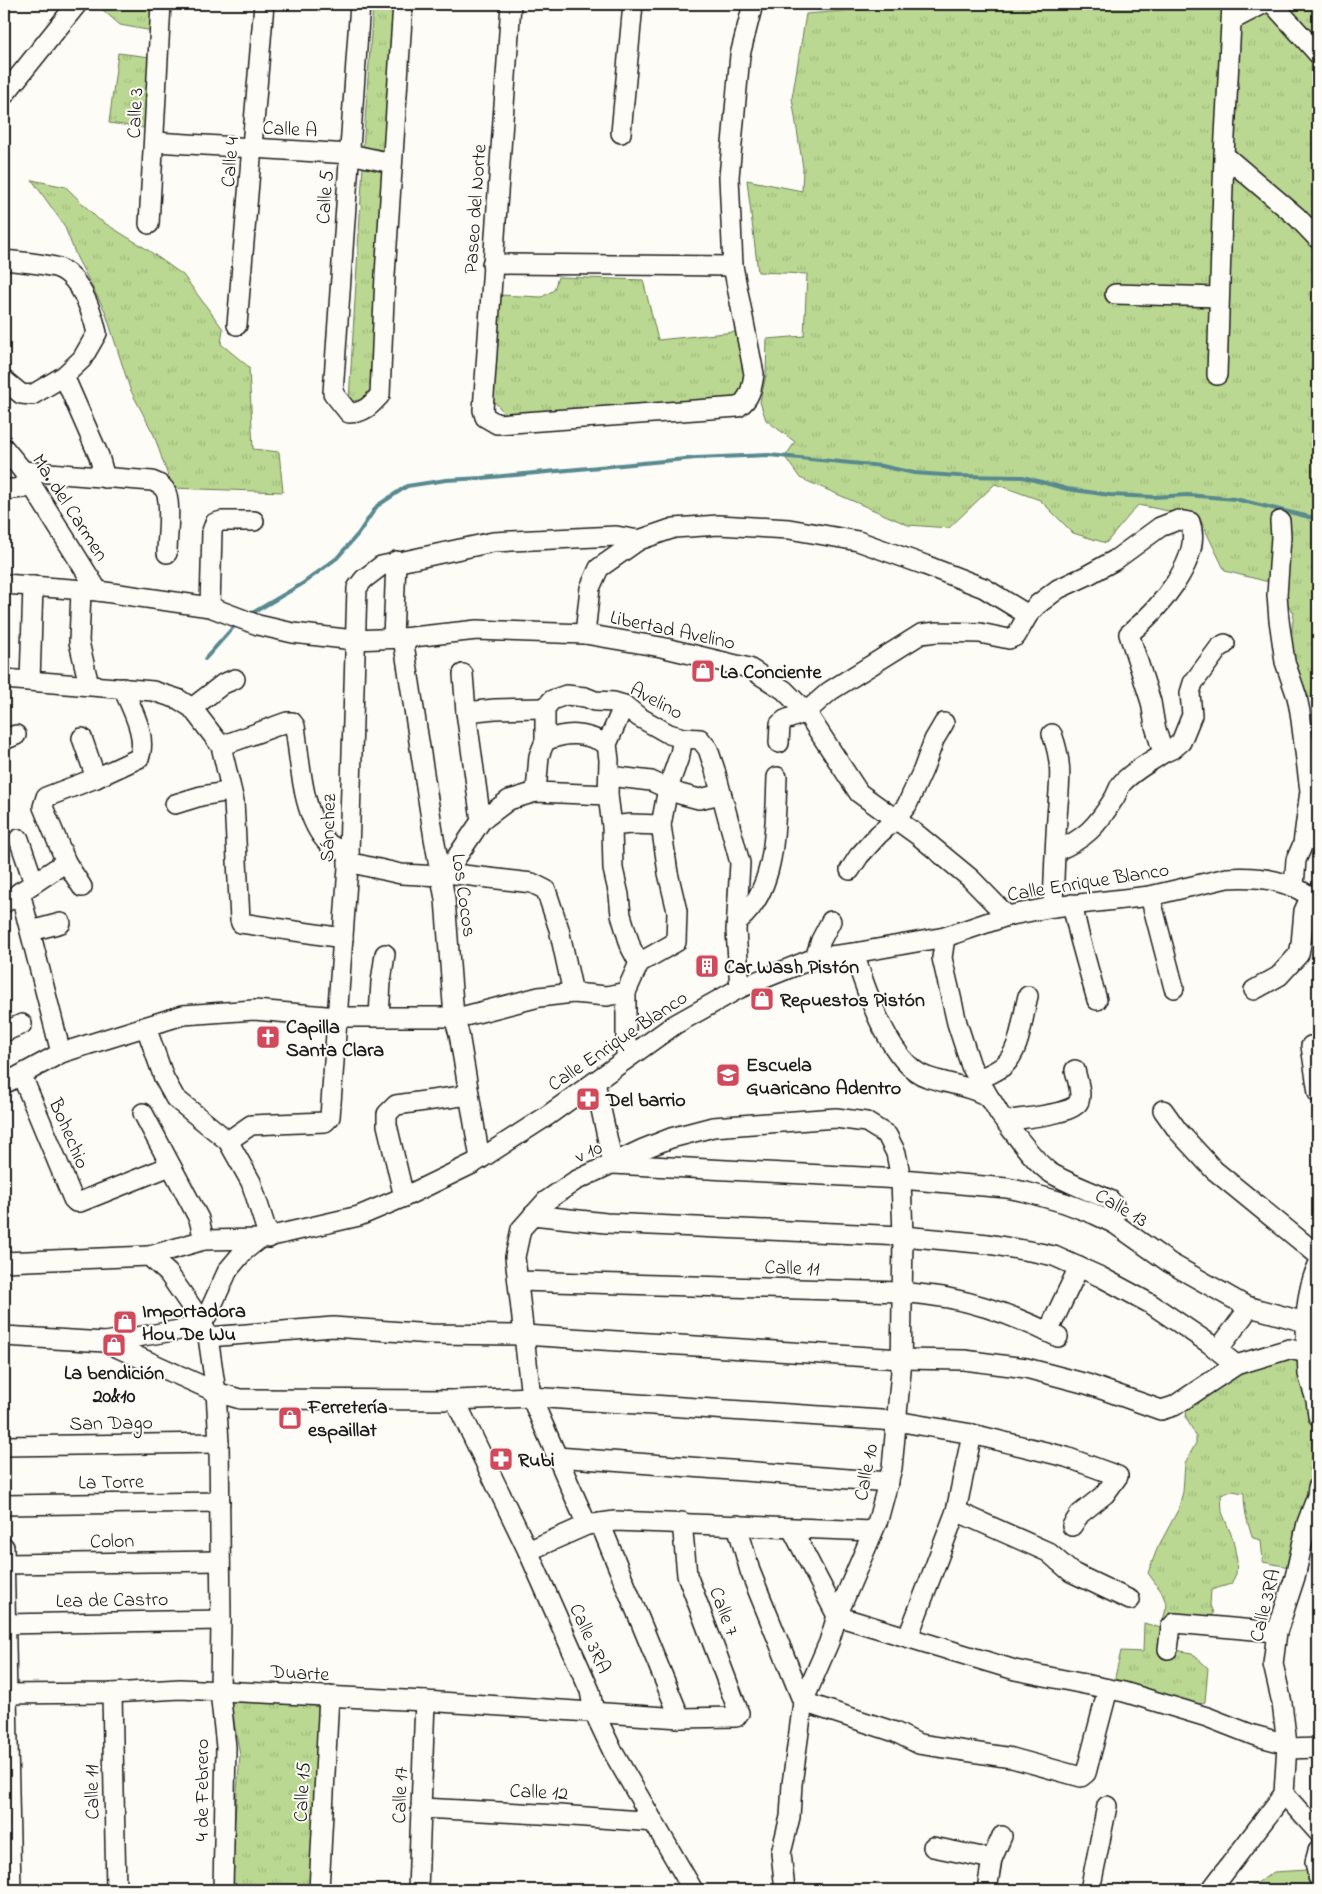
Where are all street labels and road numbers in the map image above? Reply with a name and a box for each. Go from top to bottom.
street label: Calle 3 [121,87,152,139]
street label: Calle A [262,115,318,146]
street label: Calle 4 [215,136,248,189]
street label: Paseo del Norte [457,143,495,275]
street label: Calle 5 [310,169,343,225]
street label: Ma. del Carmen [23,449,115,568]
street label: Libertad Avelino [607,604,738,659]
street label: Avelino [624,676,688,728]
street label: Sánchez [314,793,345,863]
street label: Los Cocos [442,852,483,939]
street label: Calle Enrique Blanco [1005,856,1171,911]
street label: Calle Enrique Blanco [543,984,694,1100]
street label: Bohechio [39,1093,96,1174]
street label: v 10 [570,1134,608,1172]
street label: Calle 13 [1089,1182,1153,1236]
street label: Calle 11 [764,1254,820,1285]
street label: San Dago [69,1409,153,1441]
street label: Calle 10 [848,1441,887,1503]
street label: La Torre [78,1468,144,1499]
street label: Colon [90,1528,135,1557]
street label: Calle 3RA [1243,1566,1289,1645]
street label: Calle 7 [700,1583,745,1641]
street label: Lea de Castro [55,1586,169,1617]
street label: Calle 3RA [560,1599,617,1679]
street label: Duarte [269,1658,330,1691]
street label: 4 de Febrero [189,1739,218,1841]
street label: Calle 15 [287,1761,320,1823]
street label: Calle 11 [79,1764,108,1820]
street label: Calle 17 [386,1766,417,1824]
street label: Calle 12 [509,1777,569,1810]

